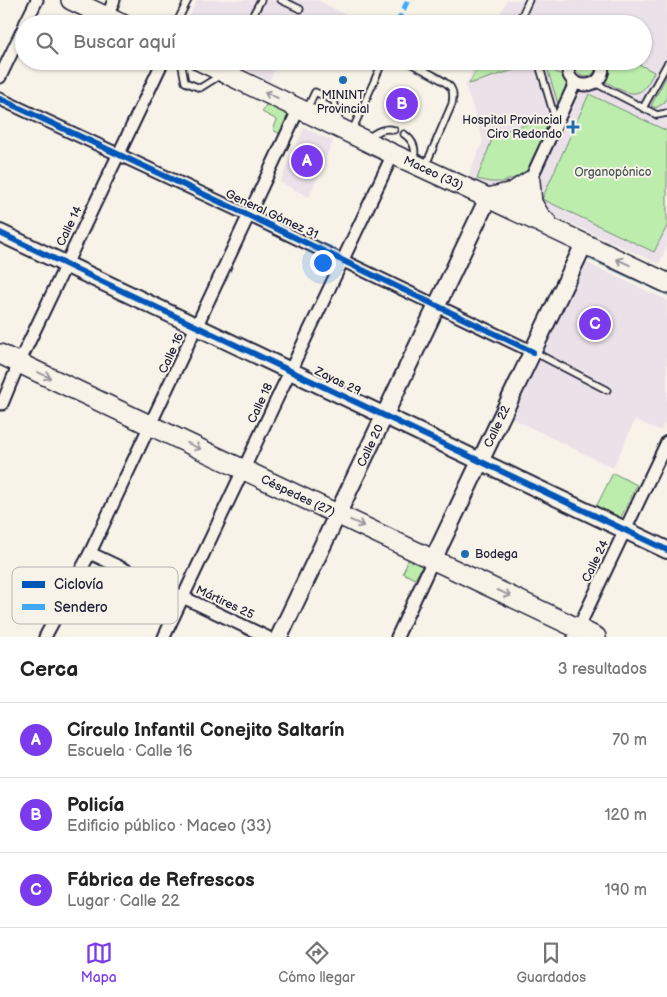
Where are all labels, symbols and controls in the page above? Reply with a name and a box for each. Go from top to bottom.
search box [15,15,652,70]
icon: search [33,29,61,57]
text: Buscar aquí [73,31,176,54]
marker: MININT Provincial [337,74,349,86]
pin: B [386,85,418,123]
place label: MININT Provincial [317,88,369,117]
one-way arrow [264,90,279,99]
place label: Hospital Provincial Ciro Redondo [462,113,562,142]
marker: Hospital Provincial Ciro Redondo [566,120,580,134]
pin: A [291,142,323,180]
street label: Maceo (33) [401,153,466,194]
park label: Organopónico [574,165,652,180]
street label: General Gómez 31 [223,186,321,243]
street label: Calle 14 [53,203,86,249]
your location [310,250,336,276]
one-way arrow [616,257,631,266]
pin: C [579,305,611,343]
street label: Calle 16 [156,331,187,376]
street label: Zayas 29 [311,363,363,399]
one-way arrow [36,371,51,380]
street label: Calle 18 [245,381,276,426]
street label: Calle 22 [481,403,514,450]
street label: Calle 20 [354,422,387,469]
one-way arrow [187,441,202,451]
street label: Céspedes (27) [258,472,338,520]
one-way arrow [349,519,364,529]
street label: Calle 24 [579,537,612,585]
place label: Bodega [475,547,518,562]
marker: Bodega [459,548,471,560]
legend [12,567,178,624]
text: Ciclovía [54,576,104,593]
street label: Mártires 25 [193,582,256,622]
one-way arrow [496,589,511,598]
text: Sendero [54,599,108,616]
text: Cerca [20,657,78,682]
text: 3 resultados [558,660,647,679]
text: Círculo Infantil Conejito Saltarín [67,719,345,742]
text: A [31,731,41,750]
text: 70 m [612,731,647,750]
text: Escuela · Calle 16 [67,742,193,761]
text: Policía [67,794,124,817]
text: B [30,806,42,825]
text: 120 m [604,806,647,825]
text: Edificio público · Maceo (33) [67,817,272,836]
text: Fábrica de Refrescos [67,869,255,892]
text: C [30,881,42,900]
text: 190 m [605,881,647,900]
text: Lugar · Calle 22 [67,892,180,911]
tab: Mapa [81,939,117,986]
tab: Cómo llegar [278,939,355,986]
tab: Guardados [516,939,586,986]

